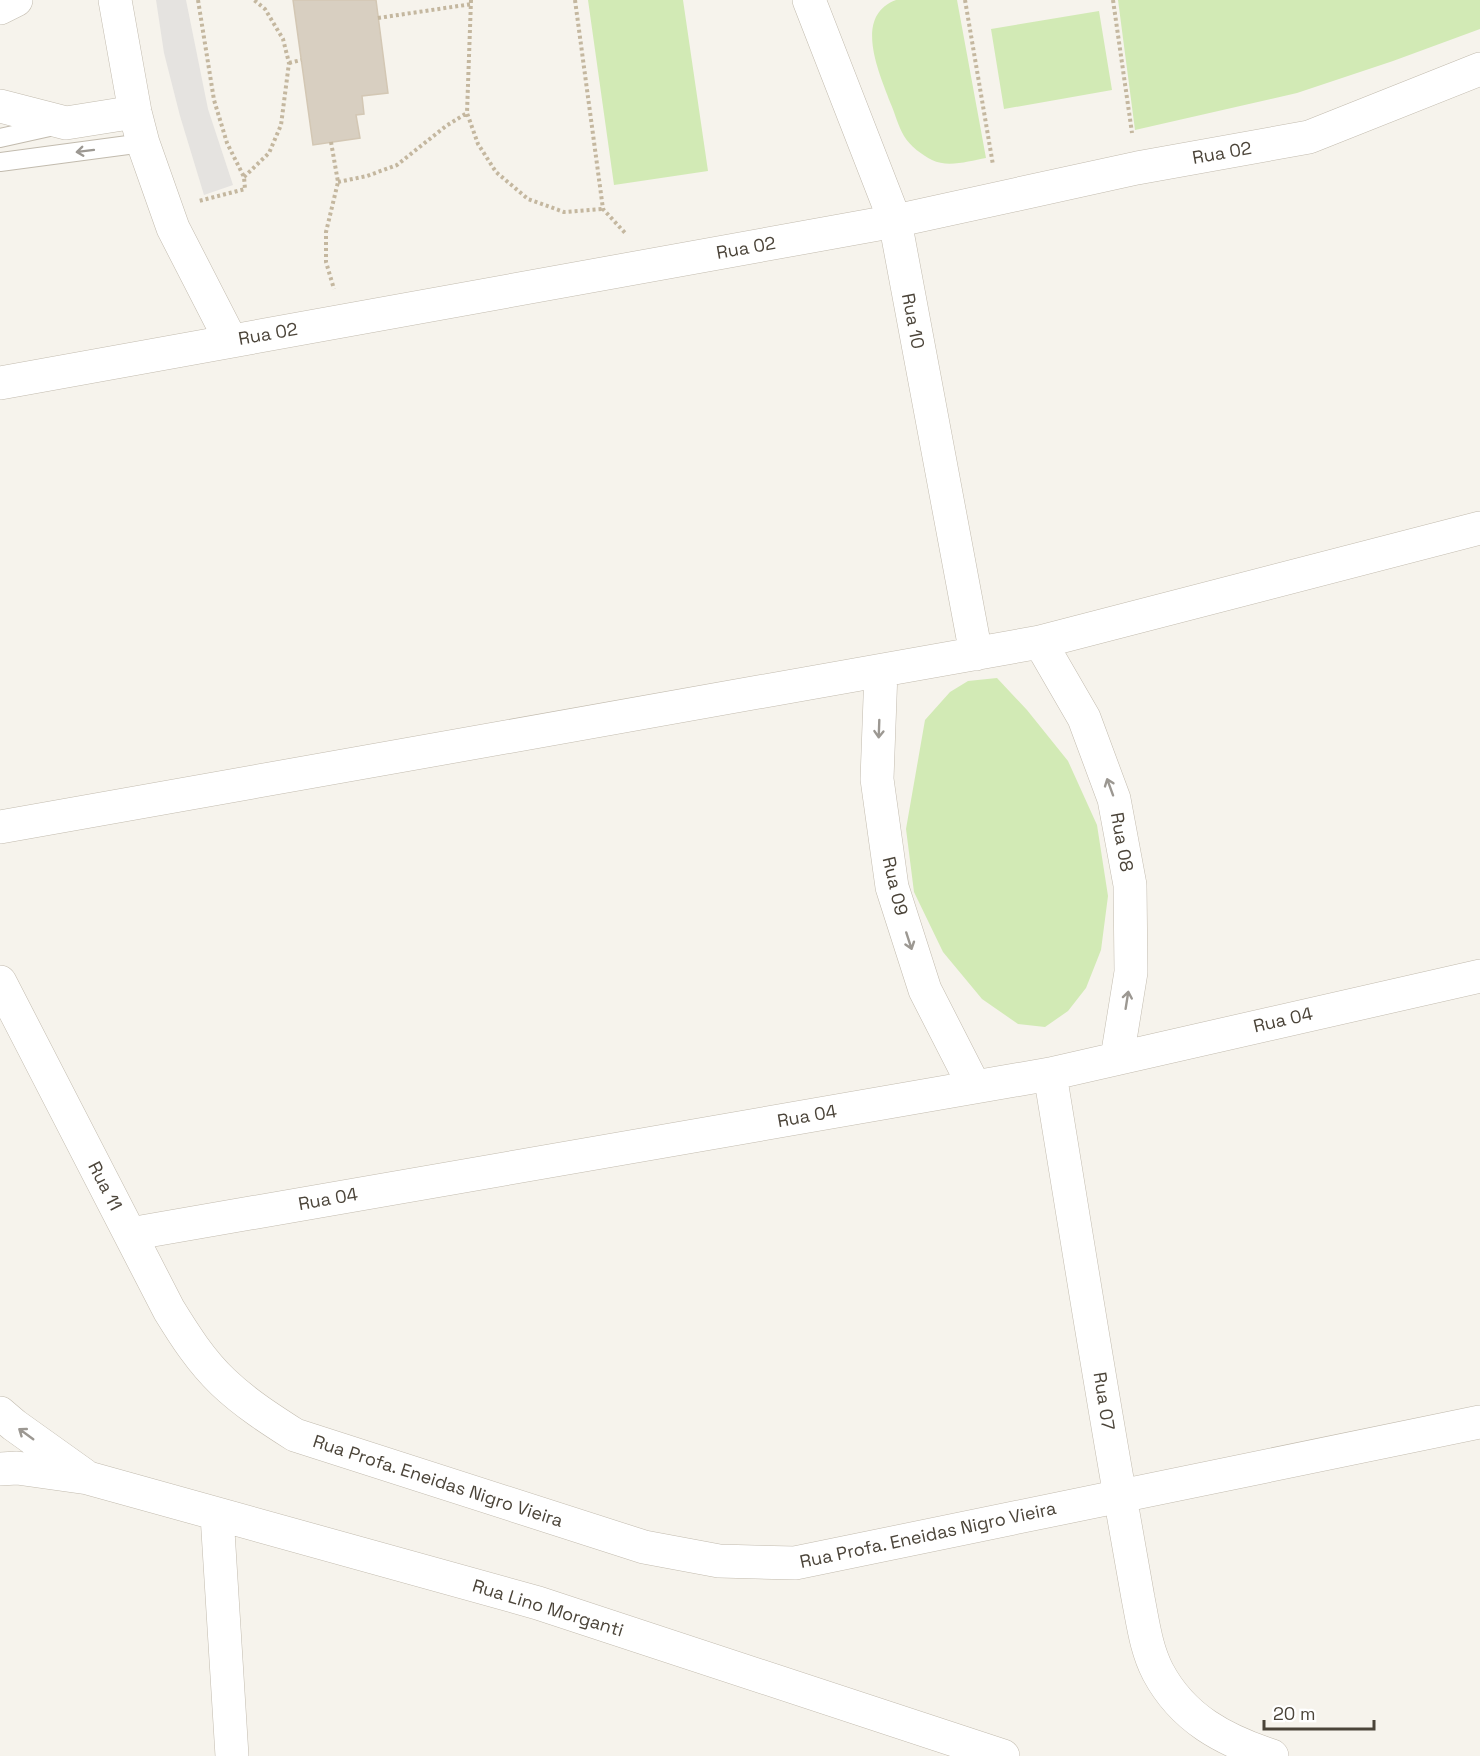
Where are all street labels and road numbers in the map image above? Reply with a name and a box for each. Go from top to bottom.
street label: Rua 02 [1190,136,1253,169]
street label: Rua 02 [714,231,777,264]
street label: Rua 10 [897,291,930,351]
street label: Rua 02 [236,317,299,350]
street label: Rua 08 [1106,810,1139,874]
street label: Rua 09 [878,854,913,918]
street label: Rua 04 [1251,1002,1315,1037]
street label: Rua 04 [775,1099,839,1132]
street label: Rua 11 [83,1157,128,1214]
street label: Rua 04 [296,1182,360,1215]
street label: Rua 07 [1089,1370,1120,1432]
street label: Rua Profa. Eneidas Nigro Vieira [310,1429,566,1532]
street label: Rua Profa. Eneidas Nigro Vieira [798,1496,1058,1573]
street label: Rua Lino Morganti [470,1574,627,1641]

